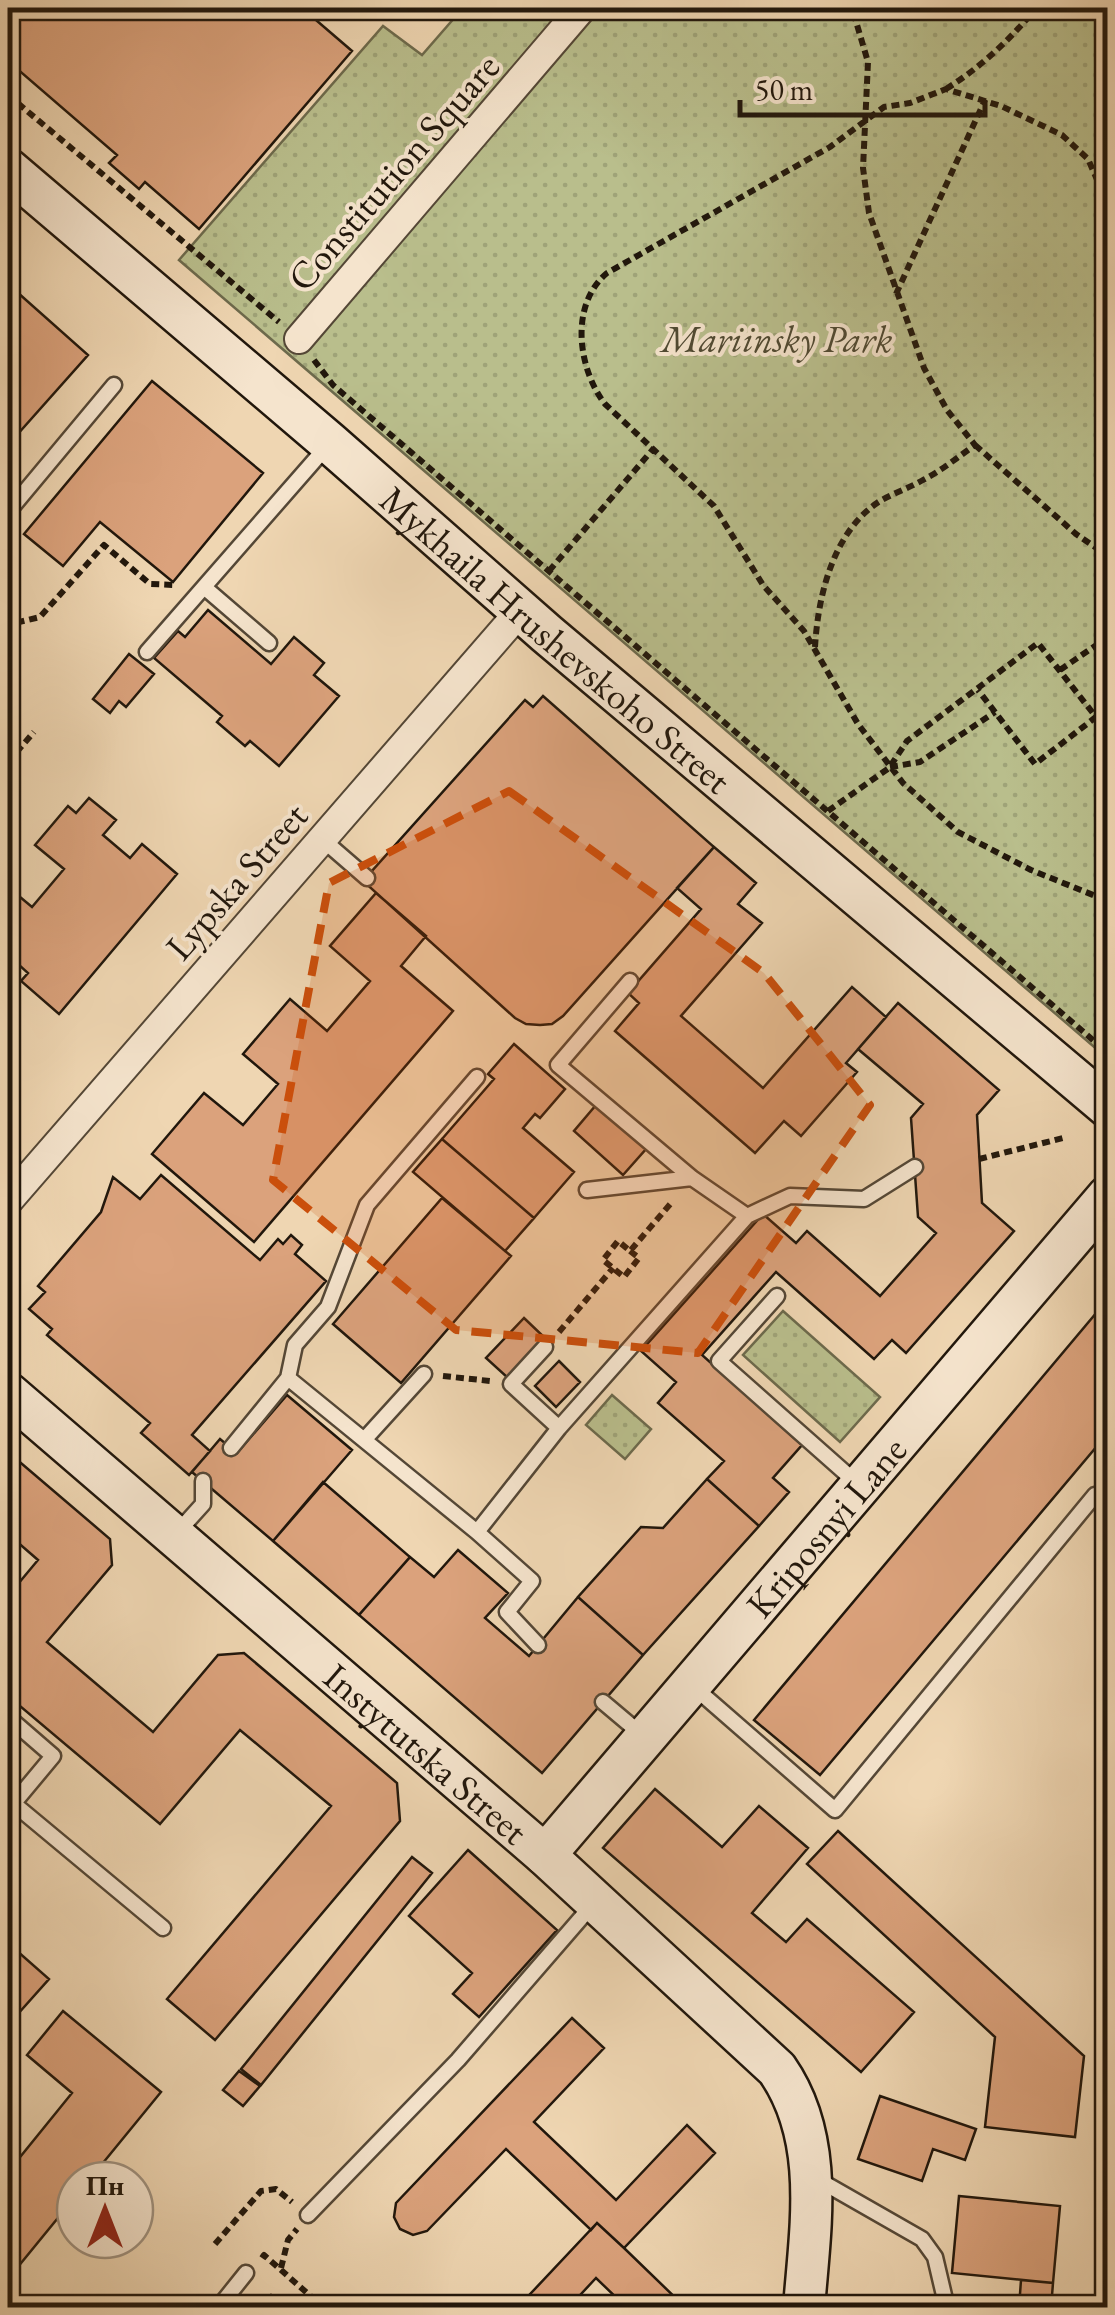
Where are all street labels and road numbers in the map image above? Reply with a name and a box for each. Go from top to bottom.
street label: Constitution Square [276,43,510,301]
street label: Mykhaila Hrushevskoho Street [370,474,742,804]
street label: Lypska Street [154,792,318,970]
street label: Kriposnyi Lane [735,1426,917,1627]
street label: Instytutska Street [314,1652,539,1855]

